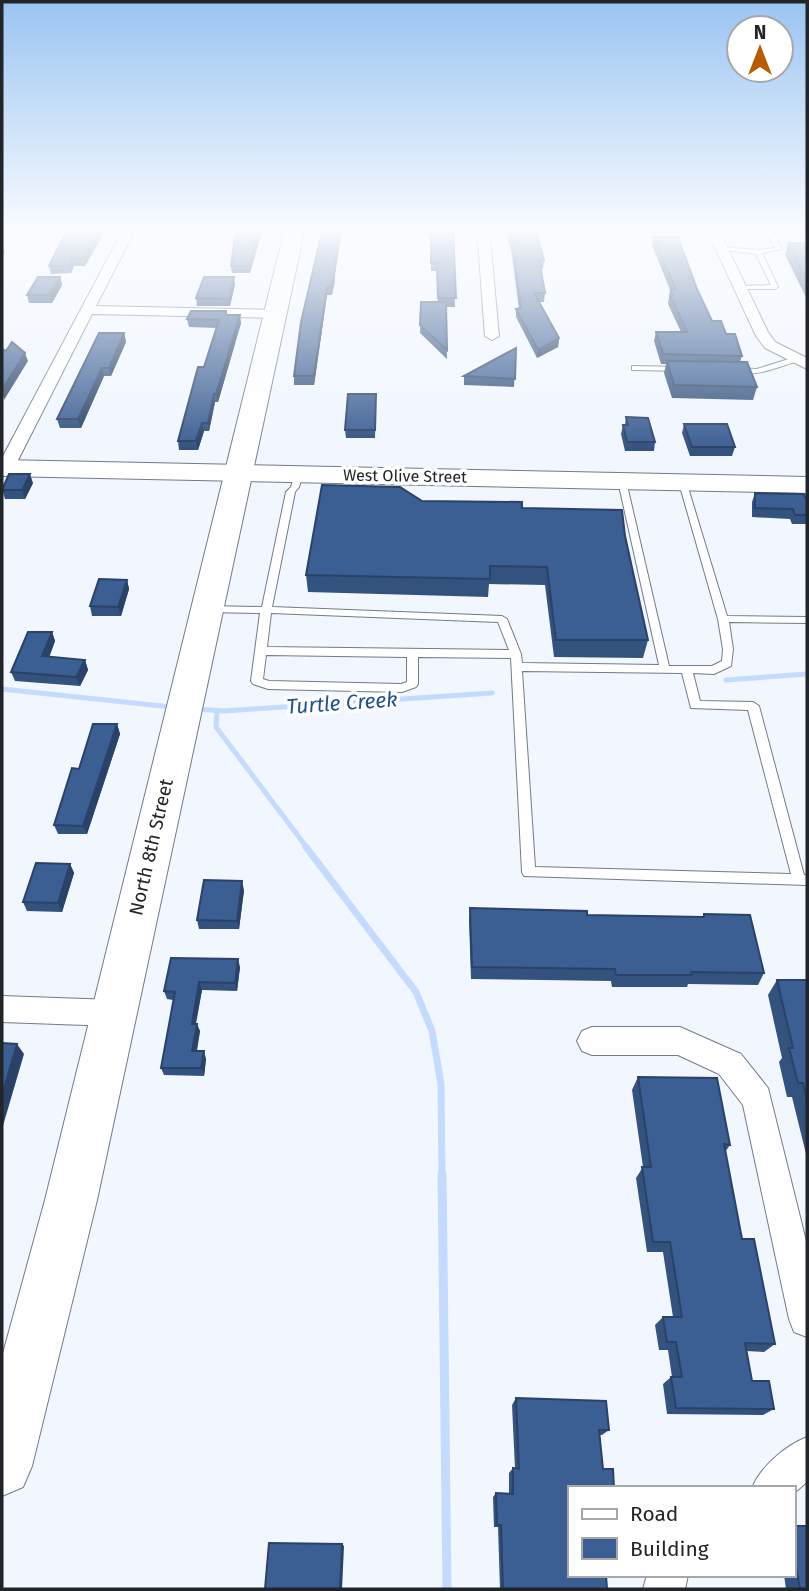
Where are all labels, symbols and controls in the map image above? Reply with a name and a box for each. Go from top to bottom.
north arrow [725,14,795,84]
text: N [754,21,766,44]
street label: West Olive Street [343,465,467,487]
water label: Turtle Creek [286,686,398,720]
street label: North 8th Street [124,776,178,918]
legend [568,1486,795,1577]
text: Road [630,1501,678,1527]
text: Building [630,1536,709,1562]

